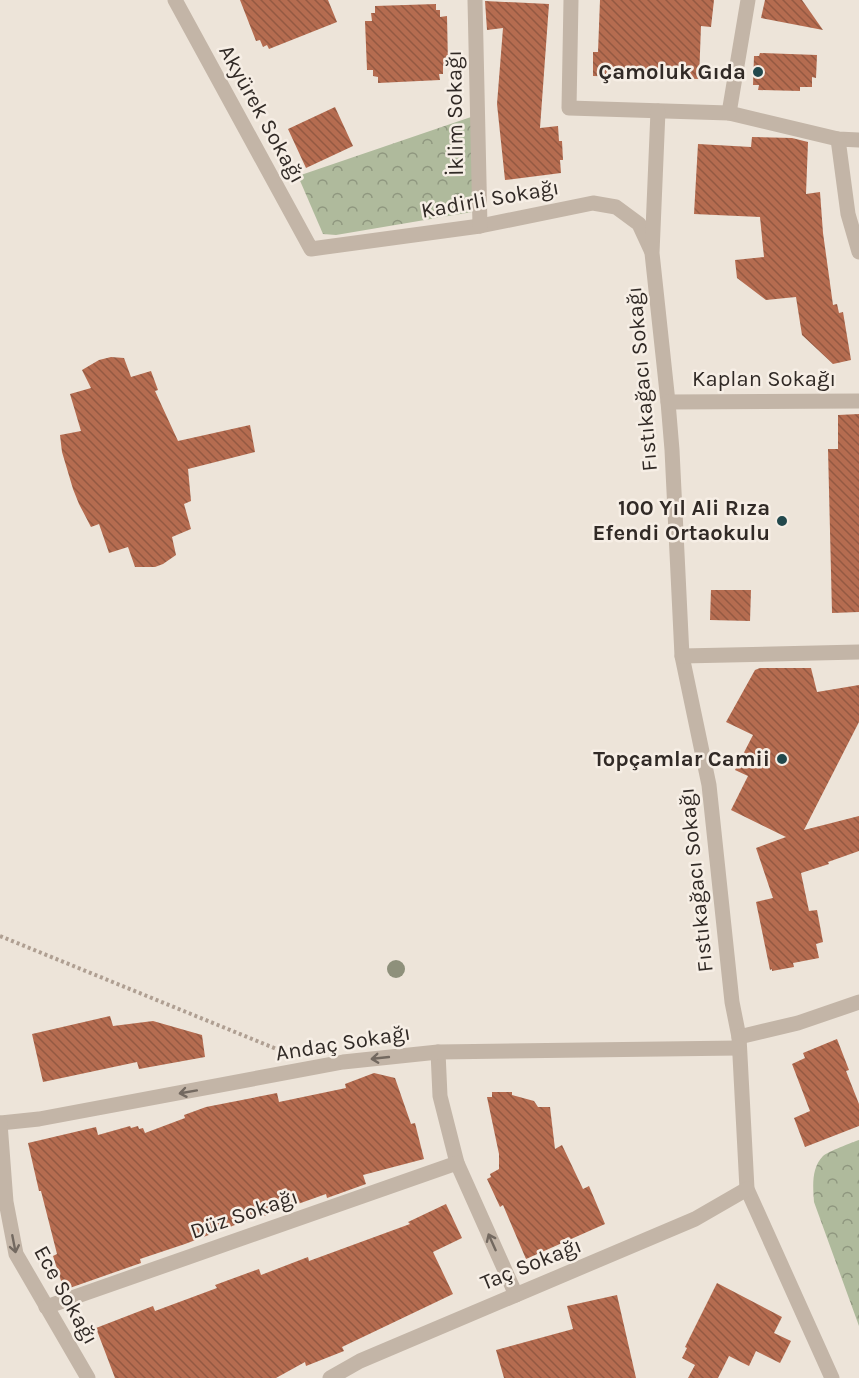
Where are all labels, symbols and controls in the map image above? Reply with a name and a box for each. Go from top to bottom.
street label: Akyürek Sokağı [213,40,311,188]
street label: İklim Sokağı [441,50,469,176]
place label: Çamoluk Gıda [598,59,746,85]
marker: Çamoluk Gıda [751,65,765,79]
street label: Kadirli Sokağı [419,174,561,224]
street label: Fıstıkağacı Sokağı [621,285,663,473]
street label: Kaplan Sokağı [692,366,836,392]
place label: 100 Yıl Ali Rıza Efendi Ortaokulu [592,495,770,546]
marker: 100 Yıl Ali Rıza Efendi Ortaokulu [775,514,789,528]
place label: Topçamlar Camii [593,746,770,772]
marker: Topçamlar Camii [775,752,789,766]
street label: Fıstıkağacı Sokağı [673,786,719,974]
street label: Andaç Sokağı [274,1019,412,1067]
one-way arrow [370,1053,390,1064]
one-way arrow [178,1087,198,1098]
street label: Düz Sokağı [187,1183,301,1245]
street label: Taç Sokağı [477,1232,585,1296]
one-way arrow [9,1233,20,1253]
one-way arrow [486,1234,498,1252]
street label: Ece Sokağı [28,1241,104,1349]

